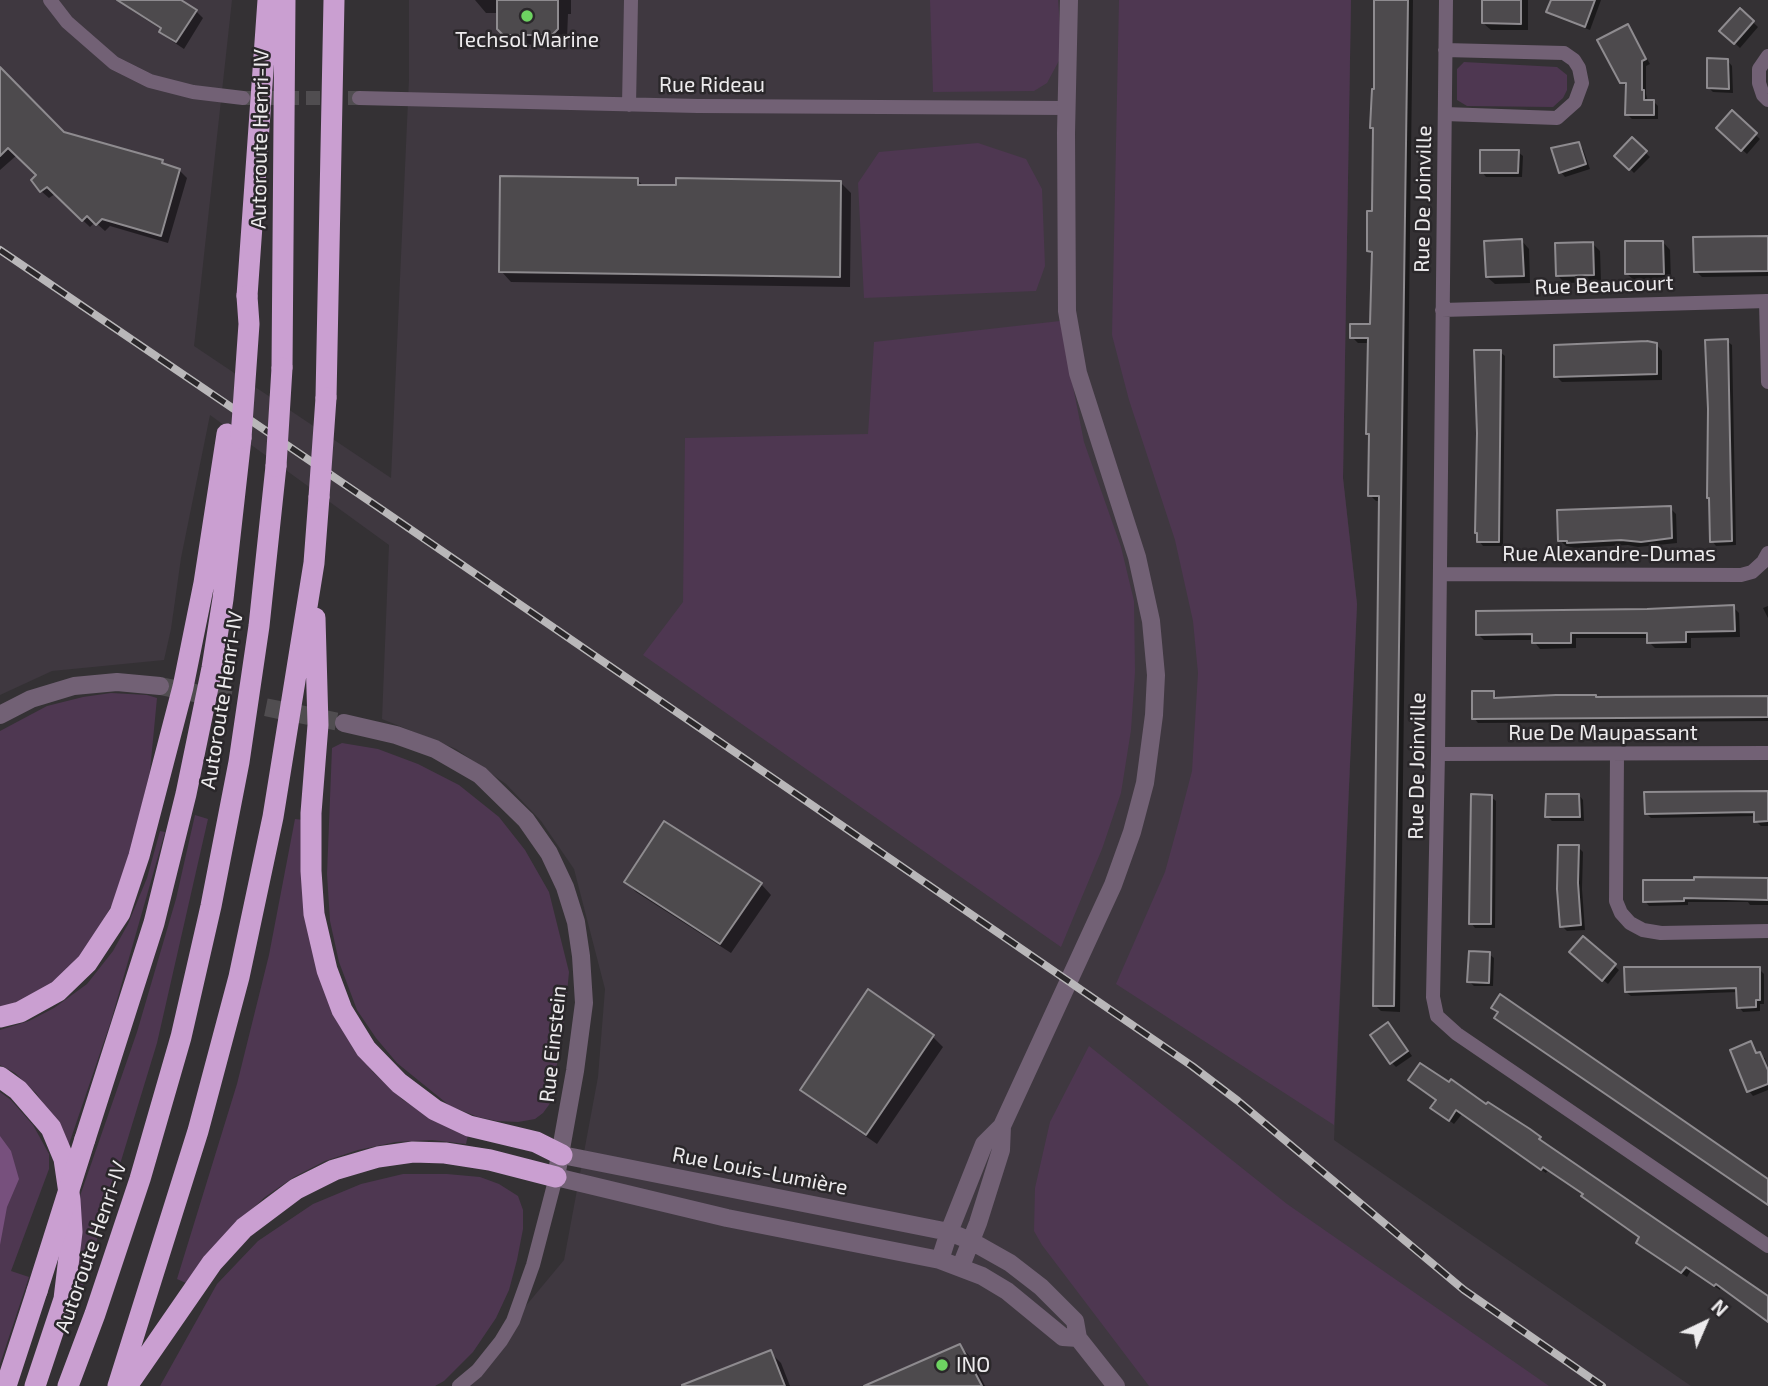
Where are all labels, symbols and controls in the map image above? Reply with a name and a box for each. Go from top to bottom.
marker: Techsol Marine [519,8,535,24]
place label: Techsol Marine [455,27,599,53]
street label: Autoroute Henri-IV [246,49,274,229]
street label: Rue Rideau [659,72,765,98]
street label: Rue De Joinville [1409,125,1437,273]
street label: Rue Beaucourt [1534,270,1674,300]
street label: Rue Alexandre-Dumas [1502,541,1716,567]
street label: Autoroute Henri-IV [195,609,249,791]
street label: Rue De Joinville [1403,692,1431,840]
street label: Rue De Maupassant [1508,720,1698,746]
street label: Rue Einstein [534,984,572,1104]
street label: Rue Louis-Lumière [670,1142,850,1200]
street label: Autoroute Henri-IV [50,1158,132,1336]
north arrow [1670,1288,1740,1358]
text: N [1707,1294,1733,1321]
place label: INO [956,1352,990,1378]
marker: INO [934,1357,950,1373]

